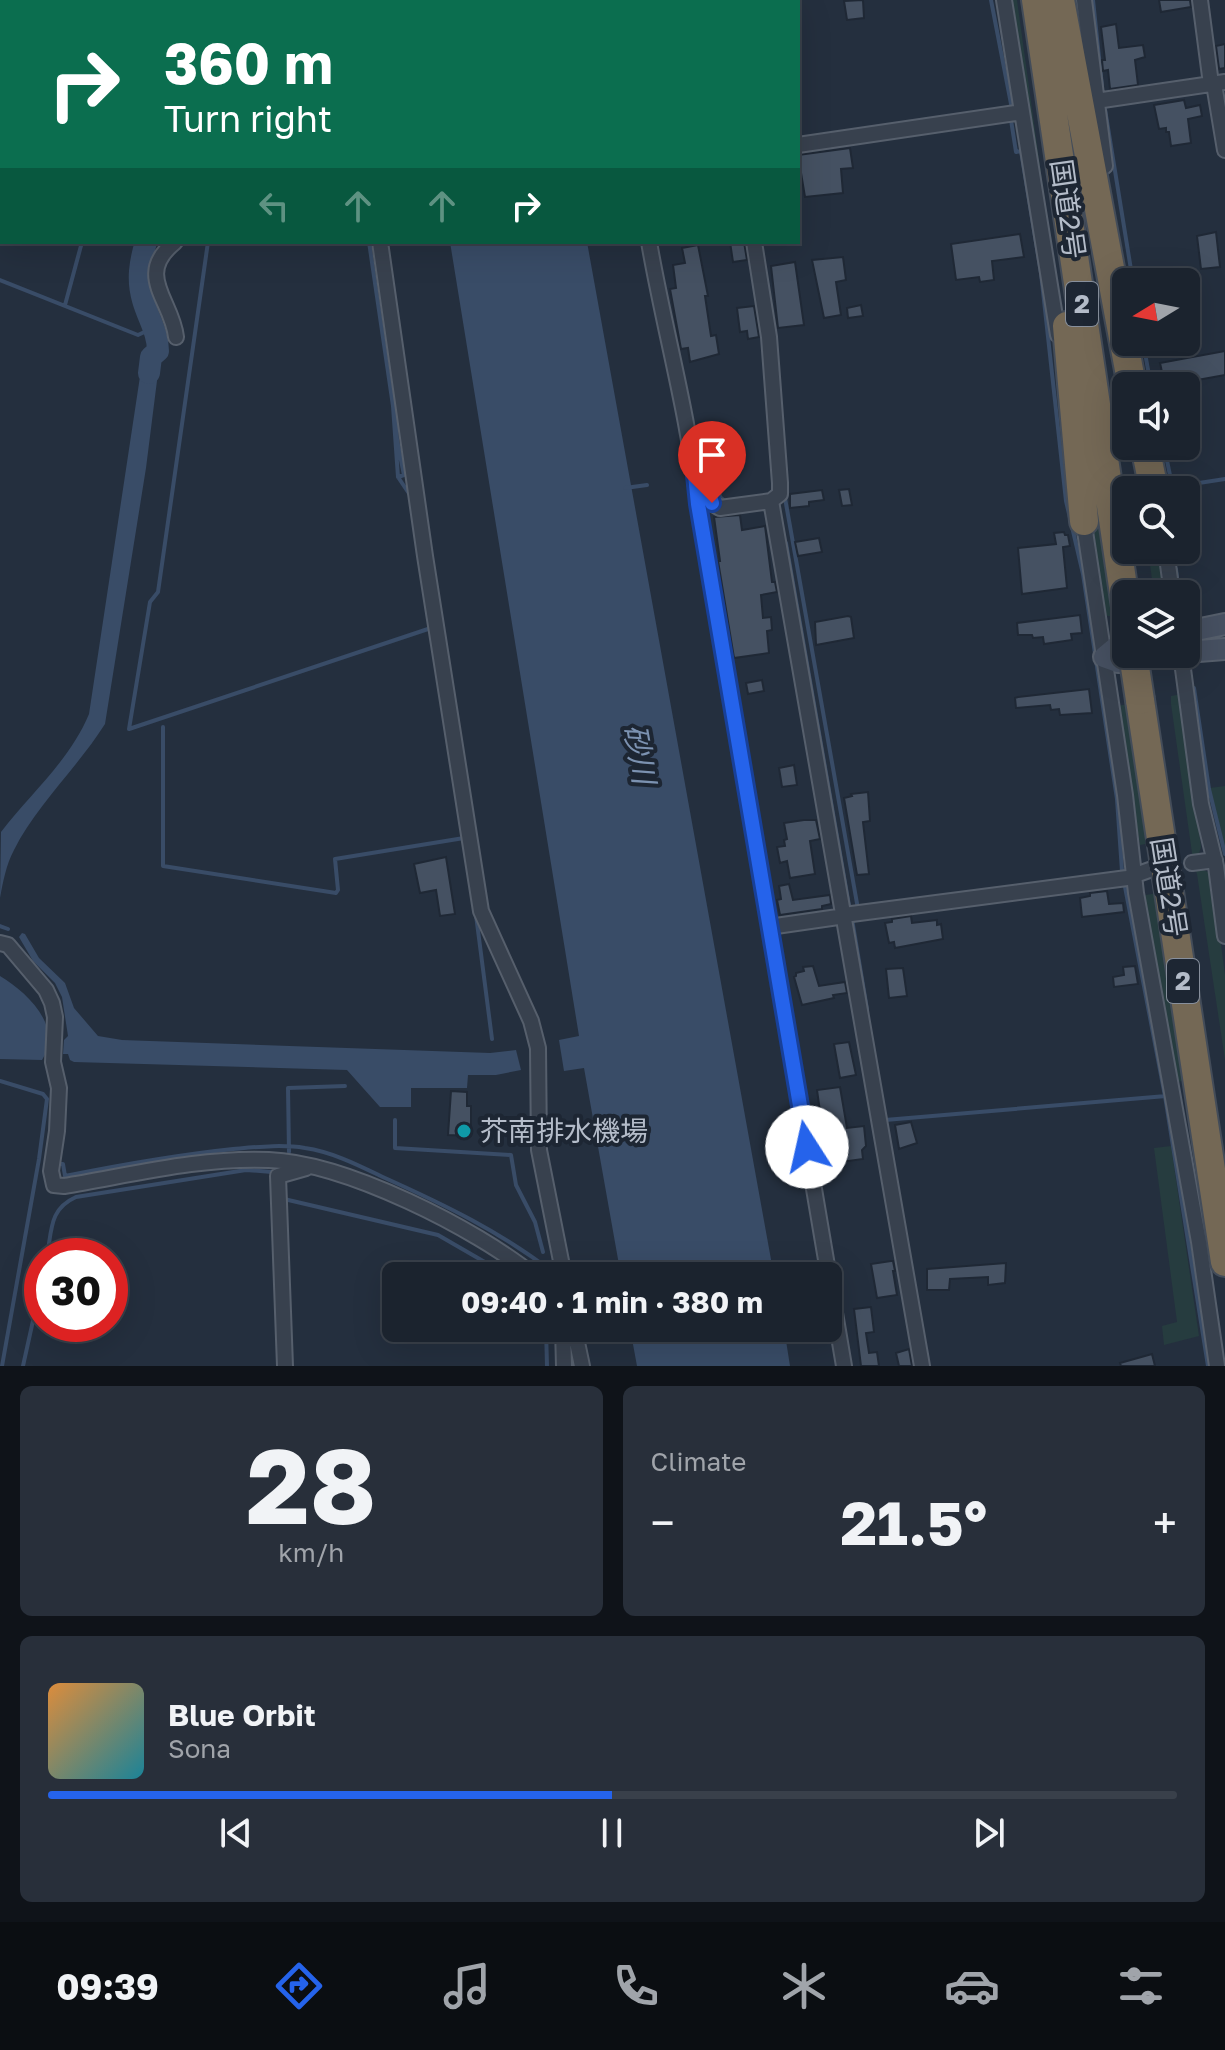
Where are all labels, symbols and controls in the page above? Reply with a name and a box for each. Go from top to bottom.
text: 360 m [164,29,333,96]
icon: right [32,32,136,136]
text: Turn right [164,97,332,140]
street label: 国道2号 [1045,157,1092,261]
icon: left [252,184,296,228]
icon: ahead [336,184,380,228]
icon: ahead [420,184,464,228]
icon: right [504,184,548,228]
north arrow [1112,268,1200,356]
map controls [1112,268,1200,668]
road number: 2 [1066,282,1098,326]
button: sound [1112,372,1200,460]
pin [678,421,746,503]
icon: arrive [690,433,734,477]
button: search [1112,476,1200,564]
button: layers [1112,580,1200,668]
water label: 砂川 [617,721,663,789]
street label: 国道2号 [1145,835,1194,939]
road number: 2 [1167,959,1199,1003]
position arrow [765,1105,849,1189]
place label: 芥南排水機場 [480,1114,648,1147]
marker: 芥南排水機場 [455,1122,473,1140]
speed limit sign: 30 [24,1238,128,1342]
text: 09:40 · 1 min · 380 m [461,1284,763,1320]
text: 28 [246,1422,376,1547]
text: Climate [651,1446,746,1477]
text: 21.5° [840,1486,987,1558]
text: − [651,1496,675,1549]
text: + [1153,1496,1177,1549]
text: km/h [278,1537,344,1568]
text: Blue Orbit [168,1697,316,1733]
text: Sona [168,1733,231,1764]
icon: previous [214,1811,258,1855]
icon: pause [590,1811,634,1855]
icon: next [967,1811,1011,1855]
icon: directions [271,1958,327,2014]
icon: music [439,1958,495,2014]
icon: phone [608,1958,664,2014]
icon: climate [776,1958,832,2014]
icon: car [944,1958,1000,2014]
icon: filters [1113,1958,1169,2014]
text: 09:39 [56,1965,159,2008]

